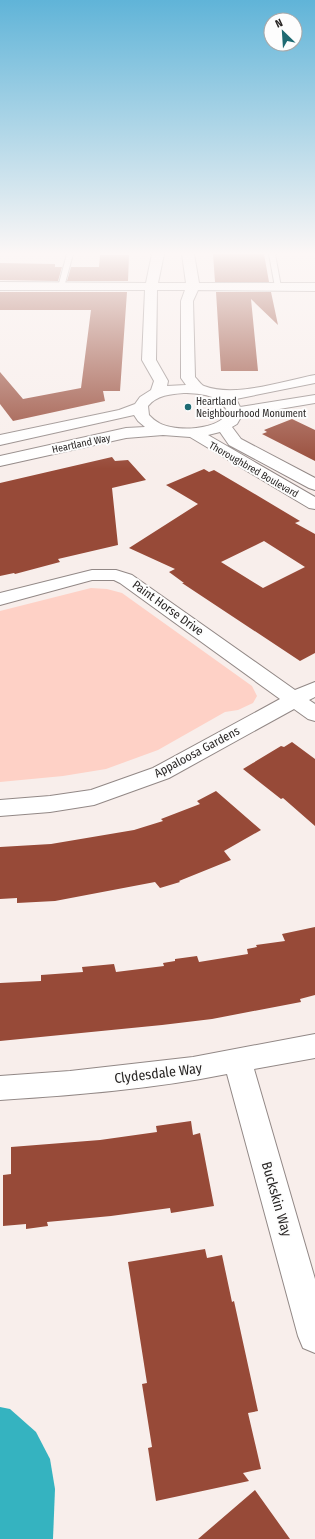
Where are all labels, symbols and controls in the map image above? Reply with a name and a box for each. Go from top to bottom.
north arrow [263,12,303,52]
text: N [273,16,285,31]
place label: Heartland Neighbourhood Monument [196,396,307,420]
marker: Heartland Neighbourhood Monument [183,402,193,412]
street label: Heartland Way [51,432,112,456]
street label: Thoroughbred Boulevard [207,439,300,500]
street label: Paint Horse Drive [130,577,206,639]
street label: Appaloosa Gardens [152,724,242,780]
street label: Clydesdale Way [113,1060,204,1087]
street label: Buckskin Way [258,1160,296,1239]

